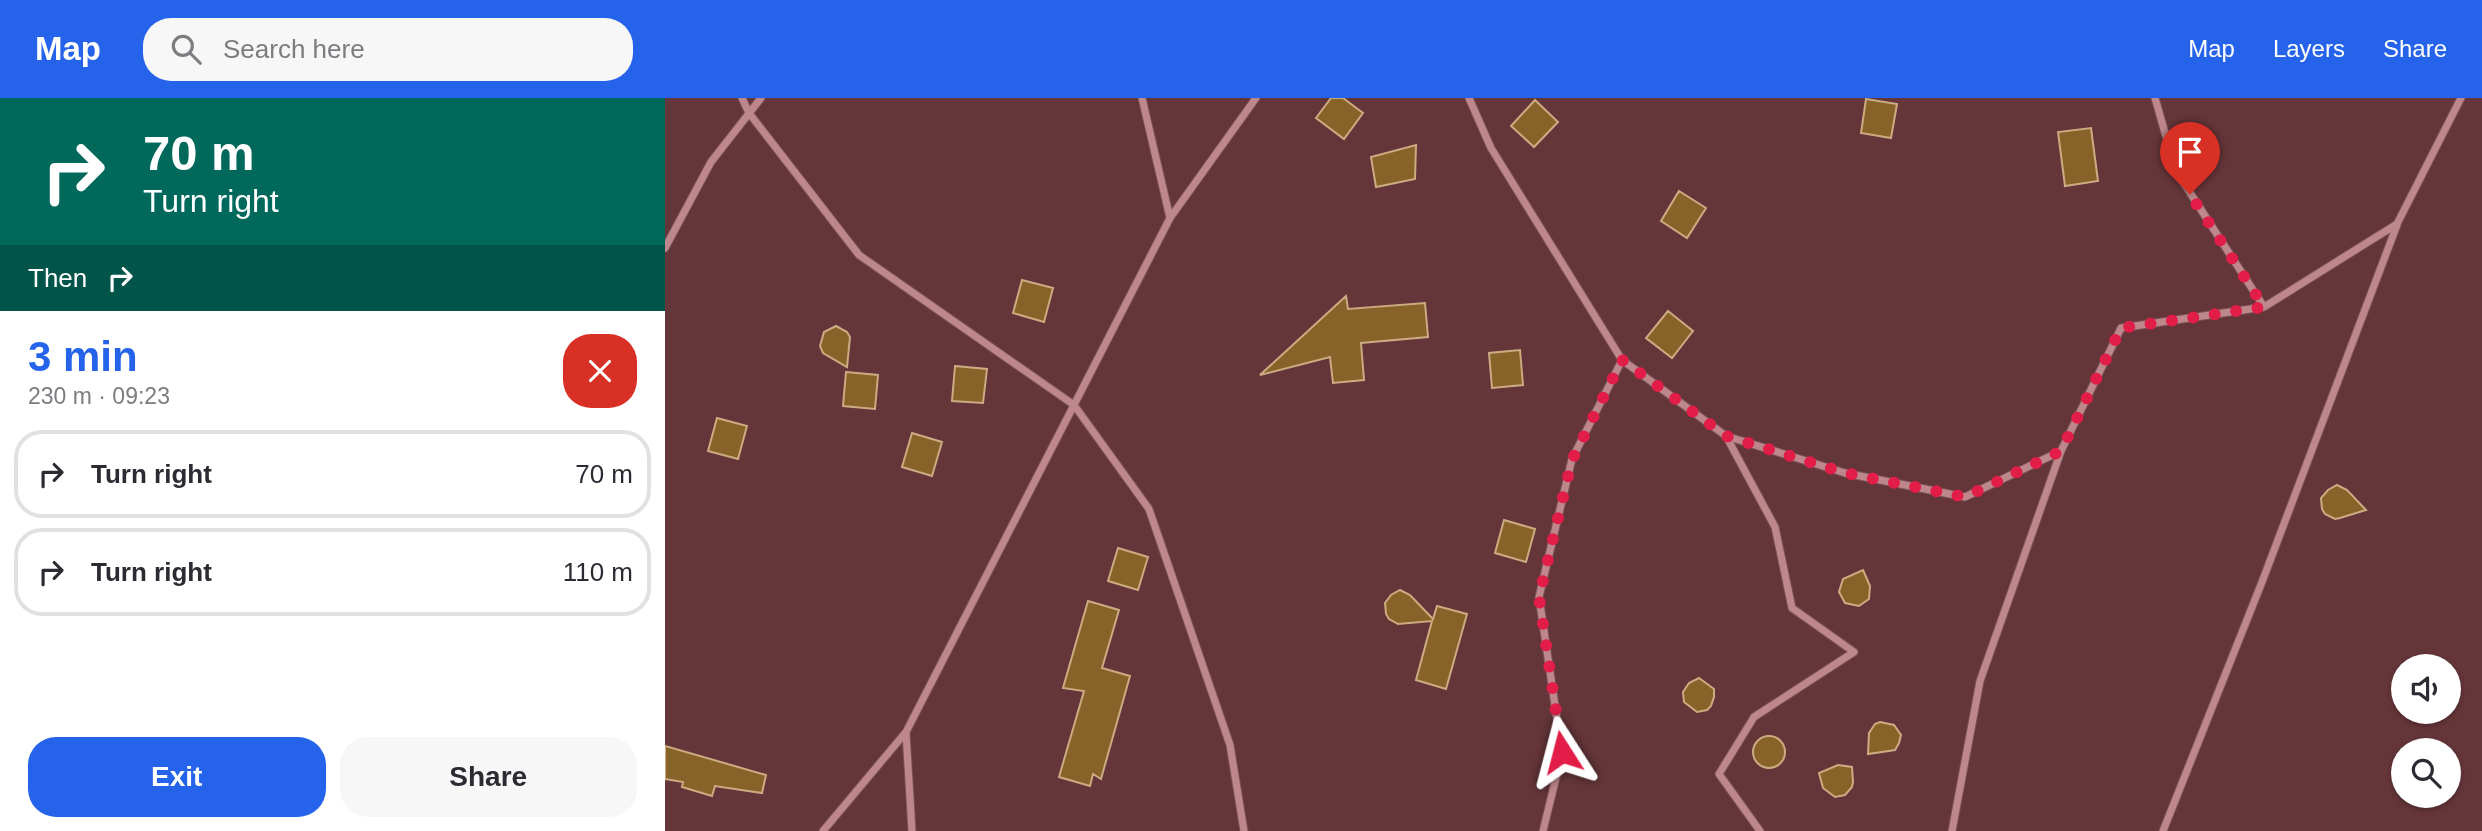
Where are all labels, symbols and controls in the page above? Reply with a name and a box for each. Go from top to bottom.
search box [143,18,633,81]
text: Map [35,30,101,67]
icon: search [167,30,205,68]
text: Search here [223,34,365,64]
text: Map [2188,35,2235,62]
text: Layers [2273,35,2345,62]
text: Share [2383,35,2447,62]
pin [2160,122,2220,194]
icon: right [28,126,119,217]
text: 70 m [143,126,255,180]
icon: arrive [2171,133,2209,171]
text: Turn right [143,183,279,219]
icon: right [101,259,139,297]
text: Then [28,263,87,293]
text: 3 min [28,333,138,380]
button: close [563,334,637,408]
text: 230 m · 09:23 [28,383,170,409]
icon: right [32,455,70,493]
text: Turn right [91,459,212,489]
text: 70 m [575,459,633,489]
icon: right [32,553,70,591]
text: Turn right [91,557,212,587]
text: 110 m [563,557,633,587]
map controls [2391,654,2461,808]
button: sound [2391,654,2461,724]
position arrow [1525,715,1599,789]
button: Exit [28,737,326,817]
button: Share [340,737,637,817]
button: search [2391,738,2461,808]

